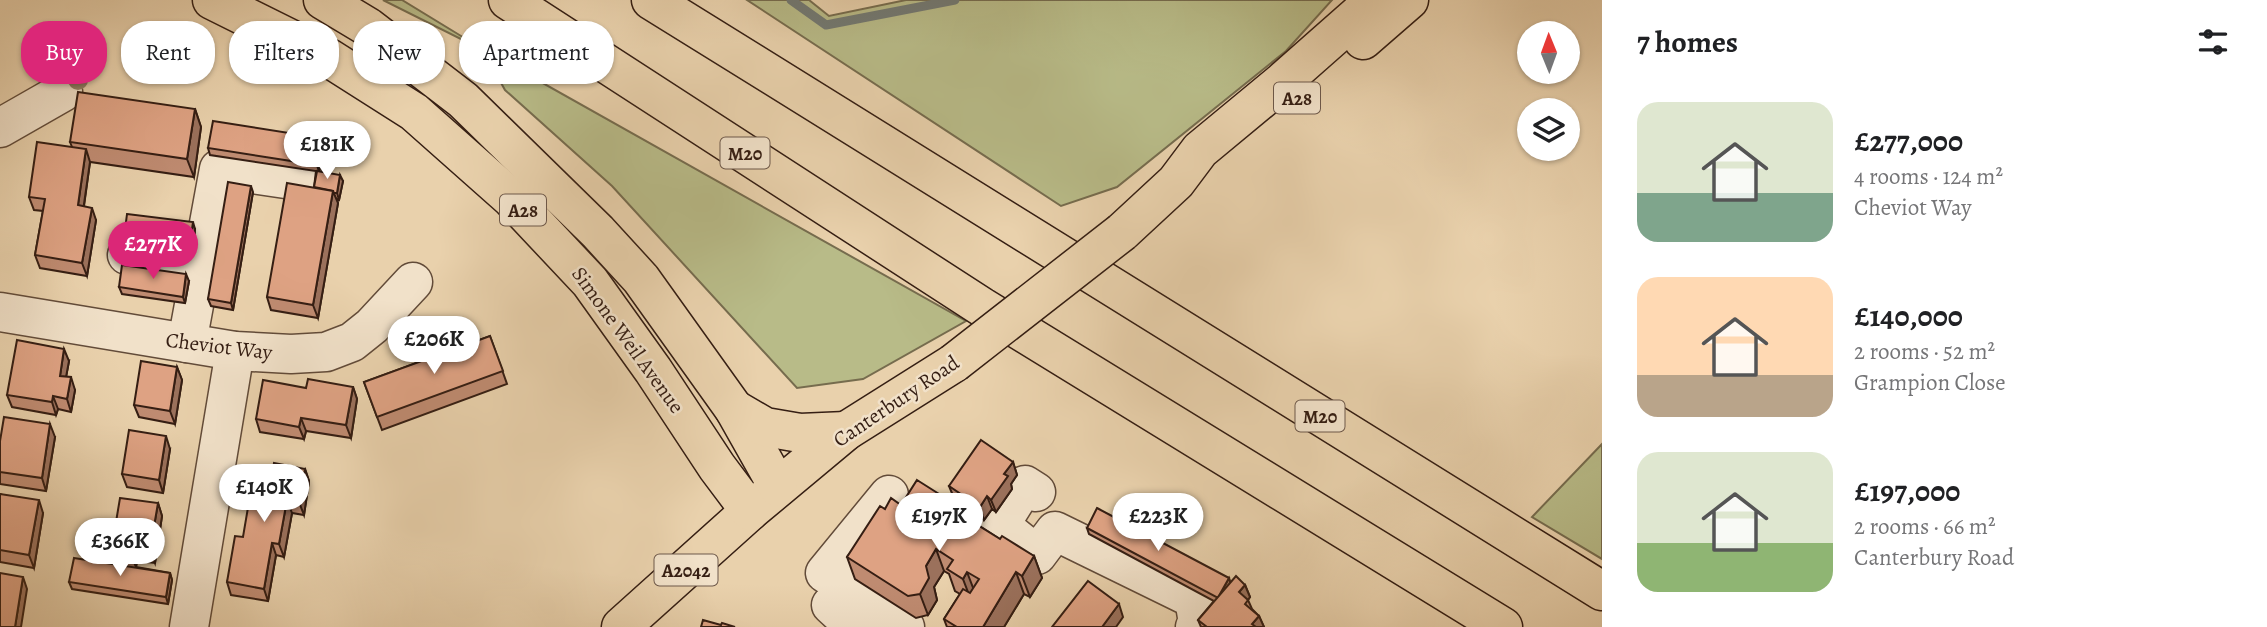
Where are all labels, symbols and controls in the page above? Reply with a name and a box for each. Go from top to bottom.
chip: Buy [21,21,107,84]
chip: Rent [121,21,215,84]
chip: Filters [229,21,339,84]
chip: New [353,21,445,84]
chip: Apartment [459,21,614,84]
north arrow [1517,21,1580,84]
map controls [1517,21,1580,161]
text: 7 homes [1637,22,1738,62]
icon: filters [2194,23,2232,61]
road number: A28 [1274,82,1320,114]
button: layers [1517,98,1580,161]
text: £277,000 [1854,121,1963,161]
pin: £181K [278,122,376,181]
text: £181K [300,128,354,159]
icon: home [1693,130,1777,214]
road number: M20 [720,138,770,168]
text: 4 rooms · 124 m² [1854,161,2003,192]
text: Cheviot Way [1854,192,1971,223]
road number: A28 [500,194,546,226]
pin: £277K [104,222,202,281]
text: £277K [124,228,182,259]
street label: Simone Weil Avenue [565,261,691,419]
text: £140,000 [1854,296,1963,336]
icon: home [1693,305,1777,389]
pin: £206K [385,316,483,376]
text: £206K [404,323,464,354]
street label: Cheviot Way [164,326,275,367]
text: 2 rooms · 52 m² [1854,336,1995,367]
street label: Canterbury Road [827,348,965,454]
text: Grampion Close [1854,367,2006,398]
road number: M20 [1296,400,1344,432]
pin: £140K [215,464,313,524]
text: £140K [235,471,293,502]
text: £197,000 [1854,471,1960,511]
icon: home [1693,480,1777,564]
pin: £197K [890,494,988,553]
pin: £223K [1109,494,1207,553]
text: £197K [911,500,967,531]
text: £223K [1128,500,1188,531]
text: 2 rooms · 66 m² [1854,511,1996,542]
pin: £366K [71,518,169,578]
text: £366K [91,525,149,556]
text: Canterbury Road [1854,542,2014,573]
road number: A2042 [654,554,718,586]

